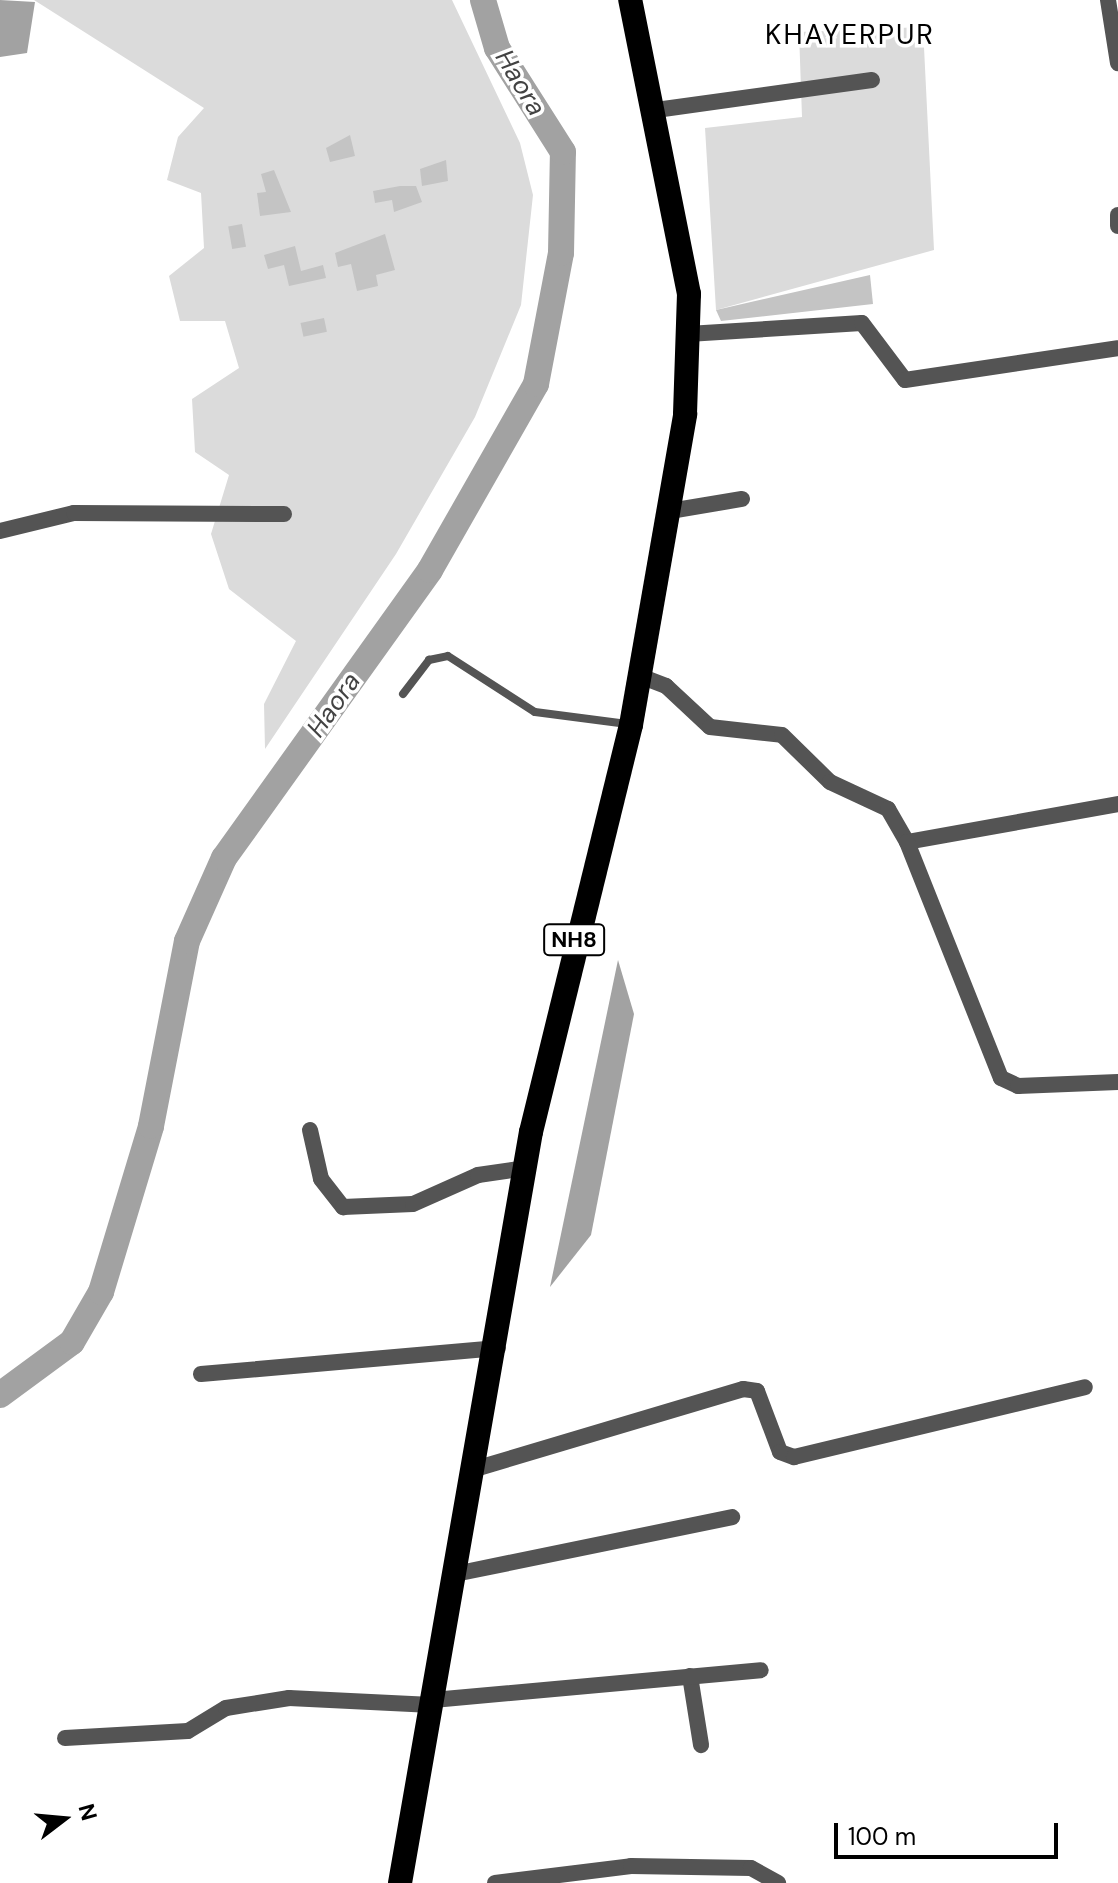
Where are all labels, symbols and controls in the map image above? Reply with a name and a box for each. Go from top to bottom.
district label: KHAYERPUR [765,18,935,52]
water label: Haora [488,44,552,122]
water label: Haora [301,667,367,743]
road number: NH8 [542,922,606,958]
north arrow [24,1779,104,1859]
text: N [71,1801,104,1824]
scale bar [838,1807,1062,1857]
text: 100 m [848,1821,916,1852]

